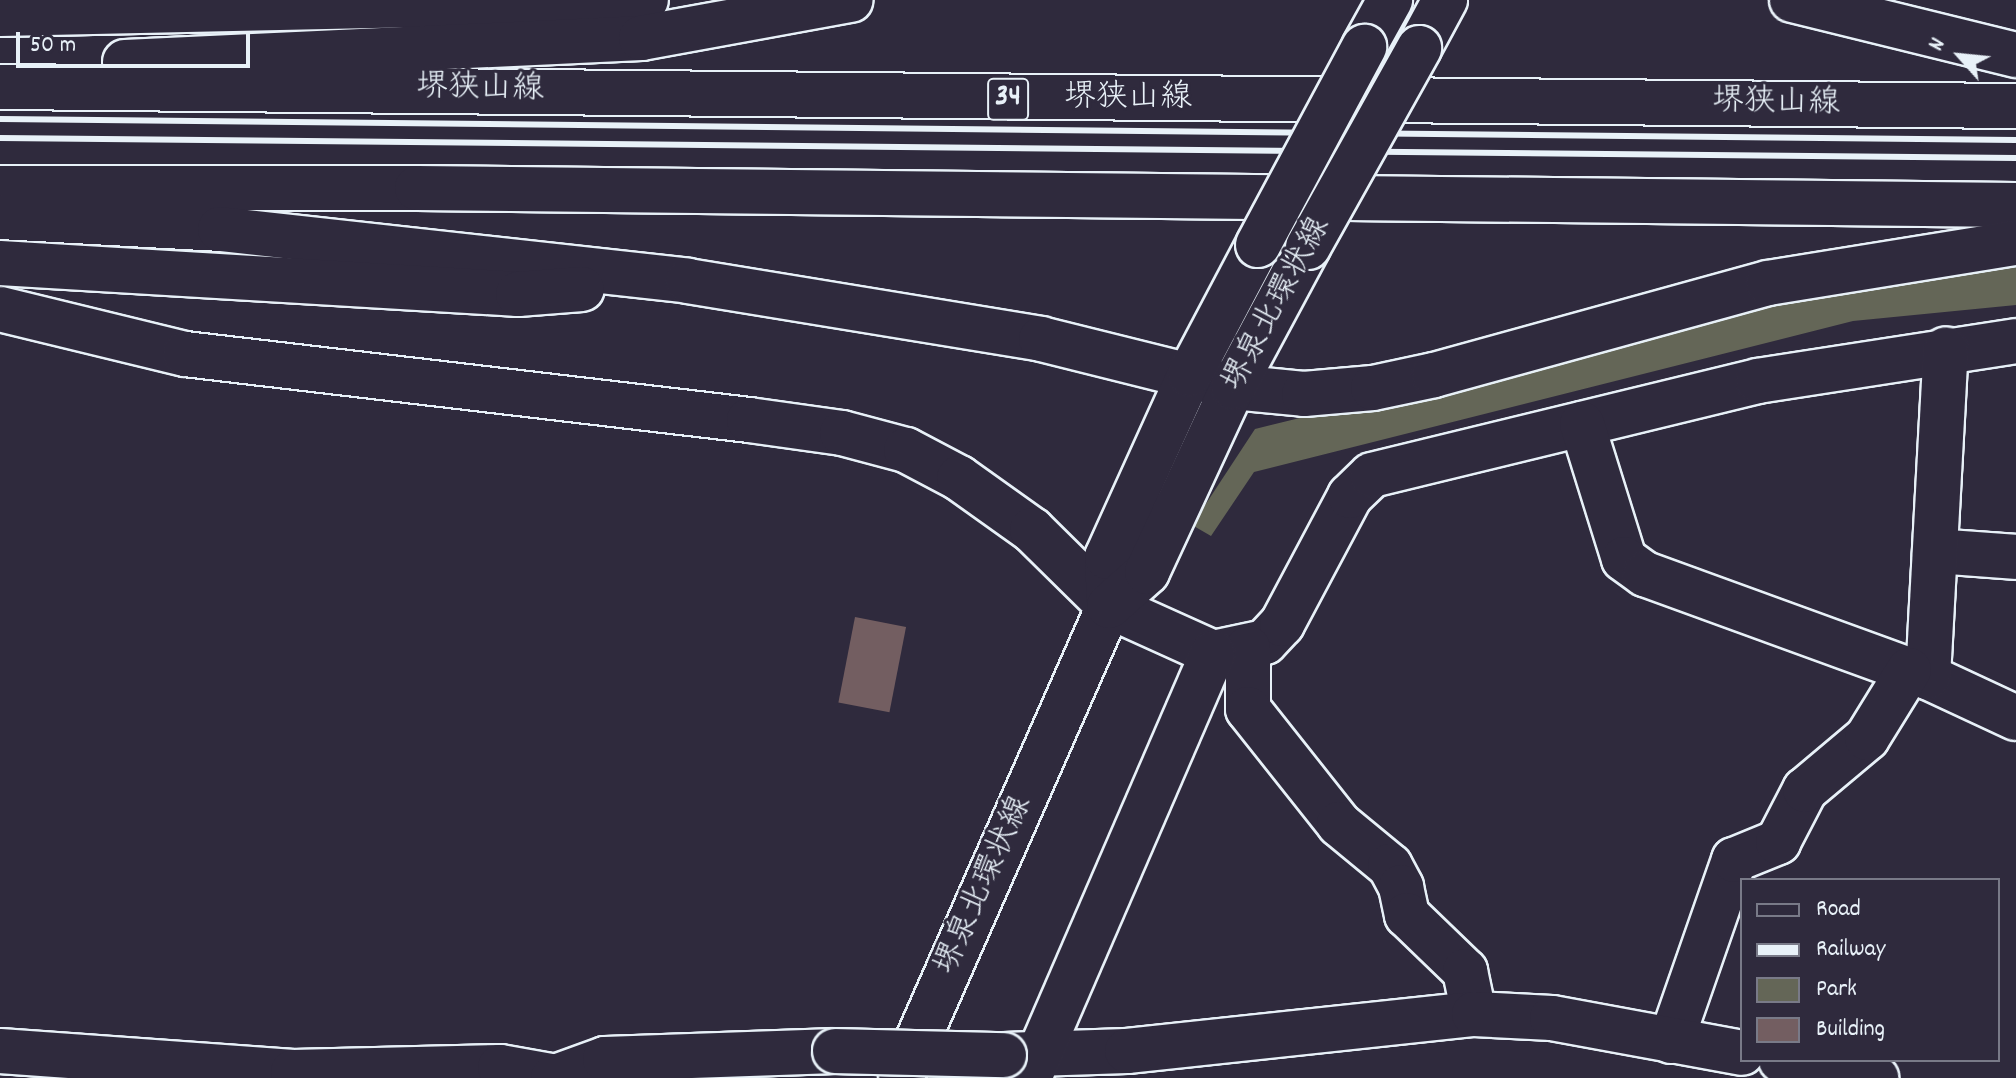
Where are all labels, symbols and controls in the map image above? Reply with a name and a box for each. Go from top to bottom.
scale bar [20,16,254,66]
north arrow [1920,16,2000,96]
text: 50 m [30,29,76,63]
text: N [1922,33,1954,57]
street label: 堺狭山線 [416,70,544,110]
road number: 34 [986,73,1030,125]
street label: 堺狭山線 [1064,80,1192,118]
street label: 堺狭山線 [1712,84,1840,124]
street label: 堺泉北環状線 [1216,211,1340,399]
street label: 堺泉北環状線 [928,790,1042,982]
legend [1740,878,2000,1062]
text: Road [1816,893,1861,927]
text: Railway [1816,933,1885,967]
text: Park [1816,973,1857,1007]
text: Building [1816,1013,1885,1047]

